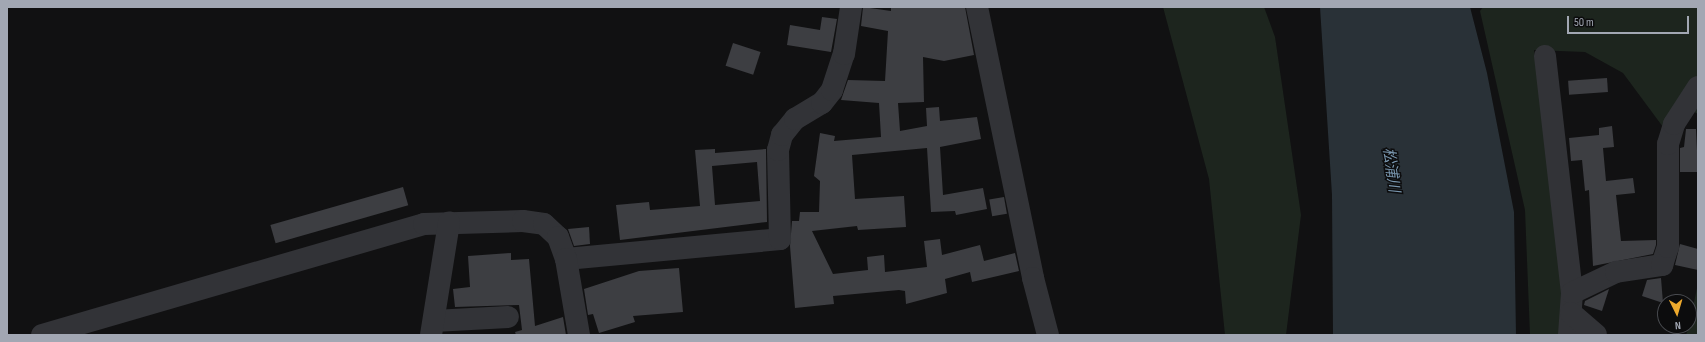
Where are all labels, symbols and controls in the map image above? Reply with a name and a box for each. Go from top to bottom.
scale bar [1569,8,1691,34]
text: 50 m [1574,15,1594,30]
water label: 松浦川 [1379,146,1403,194]
north arrow [1657,294,1697,334]
text: N [1675,319,1681,332]

